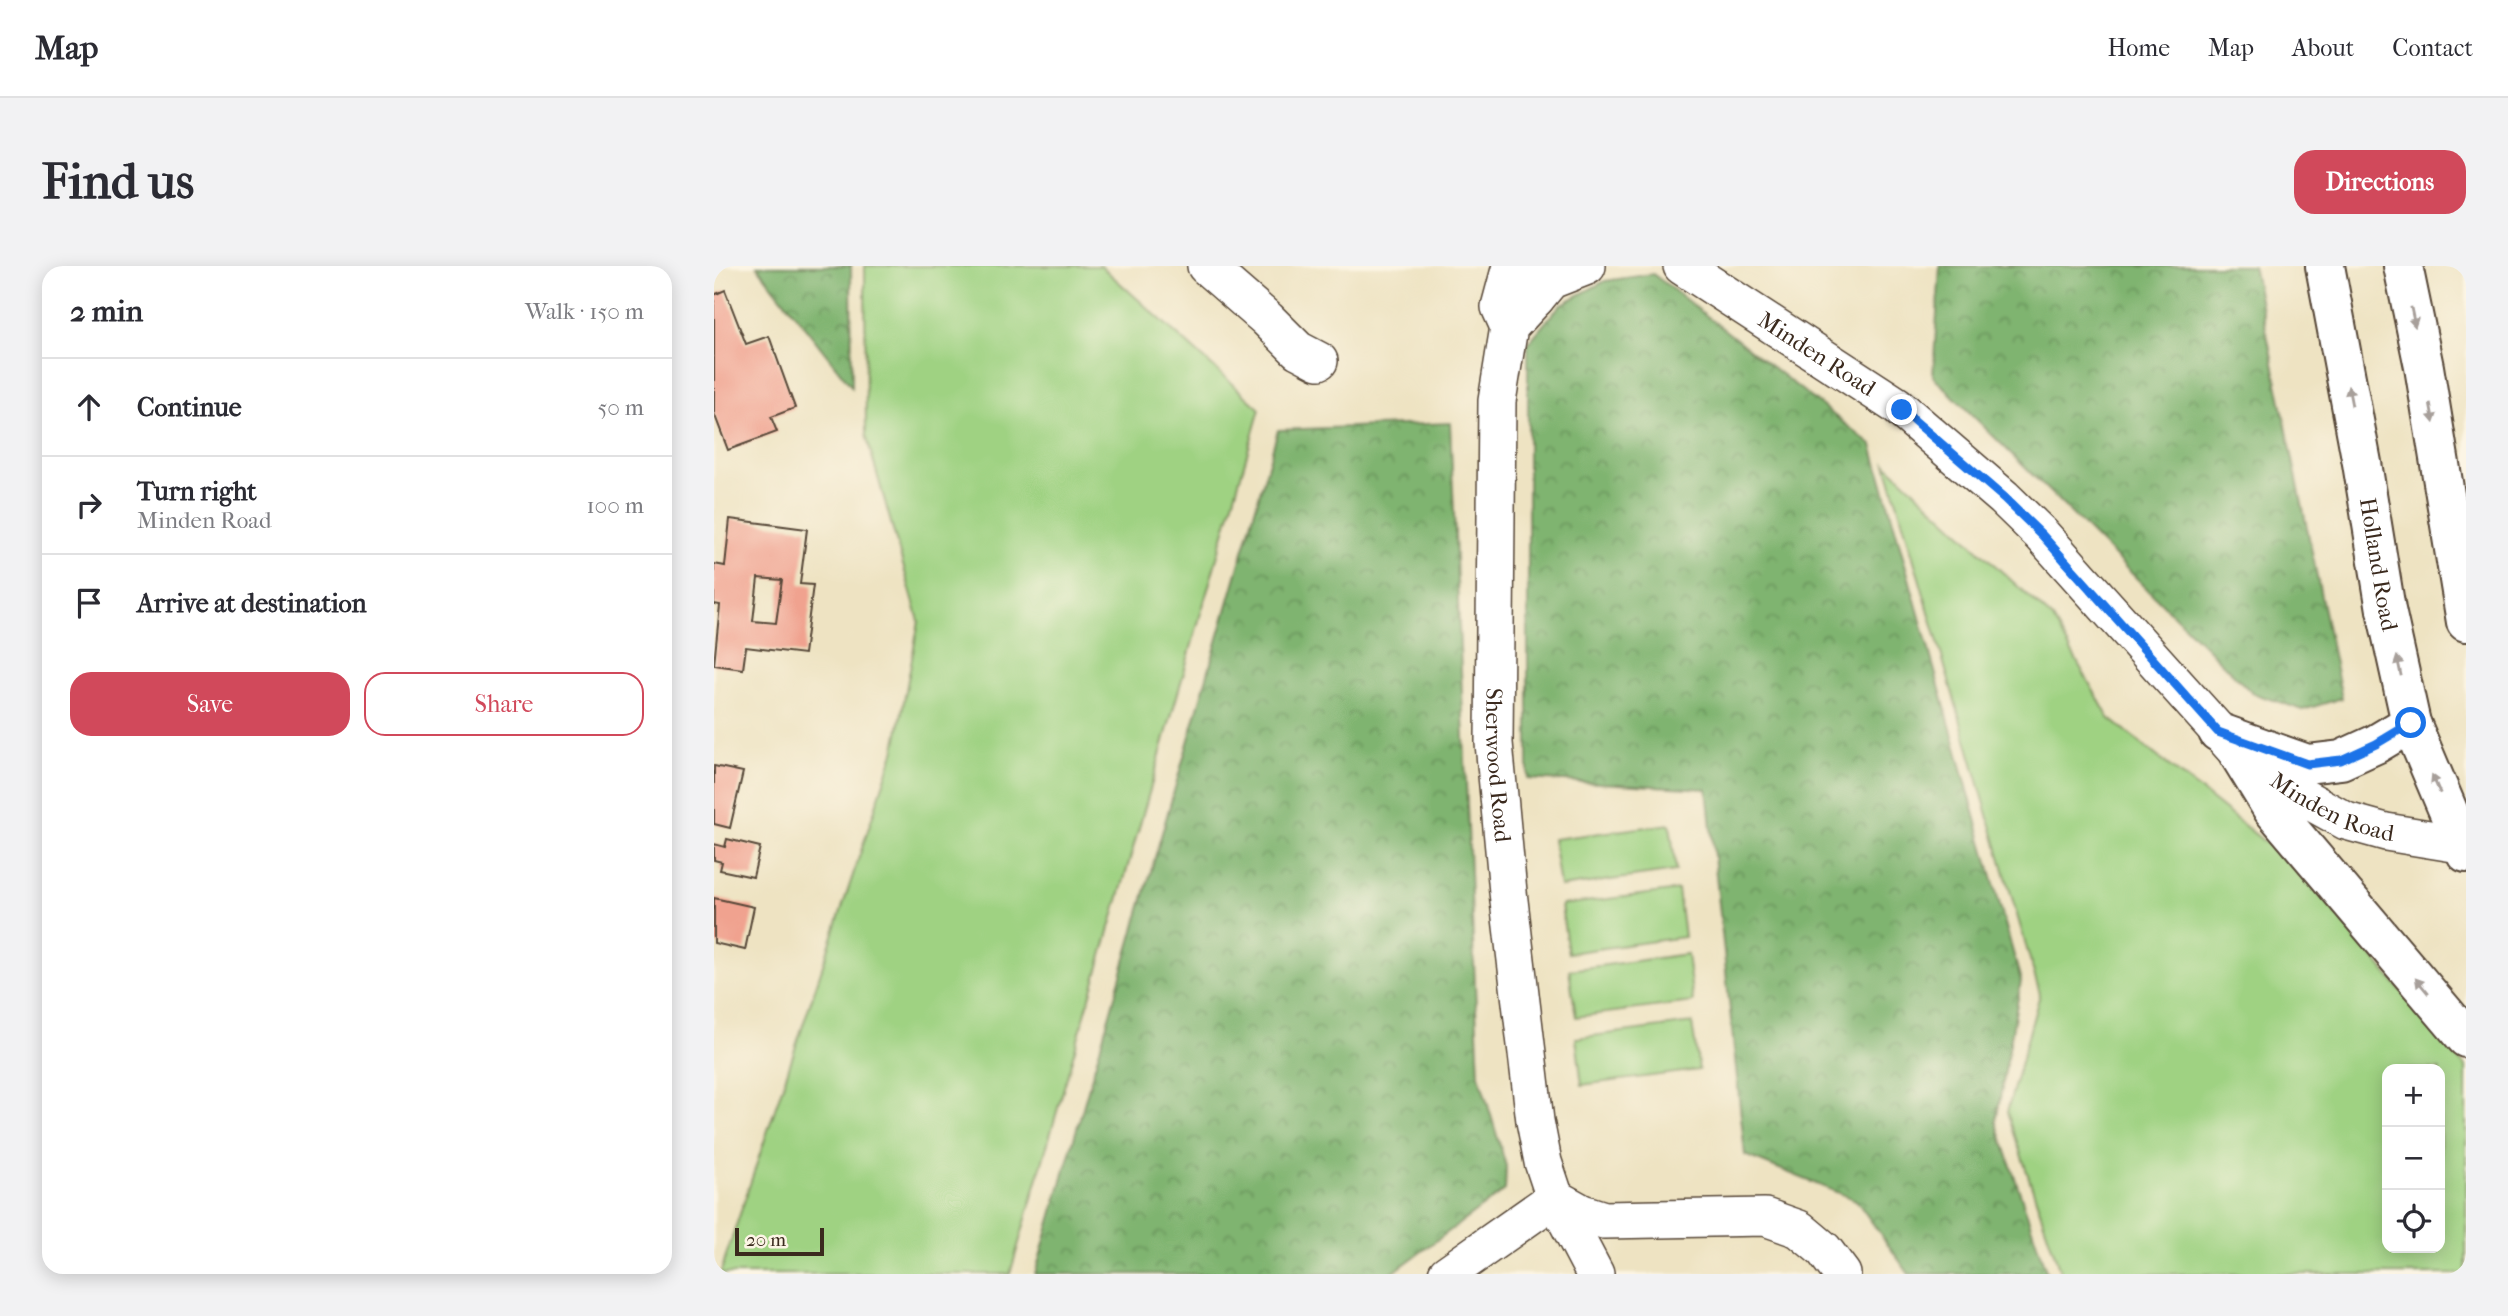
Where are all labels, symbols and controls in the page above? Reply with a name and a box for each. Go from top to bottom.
text: Map [35,29,98,68]
text: Home [2108,34,2170,62]
text: Map [2208,34,2254,62]
text: About [2292,34,2354,62]
text: Contact [2392,34,2473,62]
button: Directions [2294,150,2466,214]
text: Find us [42,153,194,211]
text: 2 min [70,294,143,329]
text: Walk · 150 m [525,298,644,325]
street label: Minden Road [1753,306,1881,402]
one-way arrow [2408,306,2419,328]
one-way arrow [2344,385,2355,407]
icon: ahead [70,388,108,426]
text: Continue [137,392,242,423]
text: 50 m [597,394,644,421]
route end [1886,394,1917,425]
one-way arrow [2427,402,2438,424]
text: Turn right [137,476,257,507]
icon: right [70,486,108,524]
text: 100 m [586,492,644,519]
street label: Holland Road [2354,496,2403,634]
text: Minden Road [137,507,271,534]
icon: arrive [70,584,108,622]
text: Arrive at destination [137,588,367,619]
one-way arrow [2393,655,2404,677]
button: Save [70,672,350,736]
button: Share [364,672,644,736]
street label: Sherwood Road [1480,688,1516,844]
route start [2395,707,2426,738]
street label: Minden Road [2265,767,2397,847]
one-way arrow [2430,774,2442,794]
one-way arrow [2415,977,2430,994]
map controls [2382,1064,2445,1253]
button: + [2382,1064,2445,1127]
button: − [2382,1127,2445,1190]
button: locate [2382,1190,2445,1253]
scale bar [735,1225,824,1257]
text: 20 m [746,1229,786,1251]

